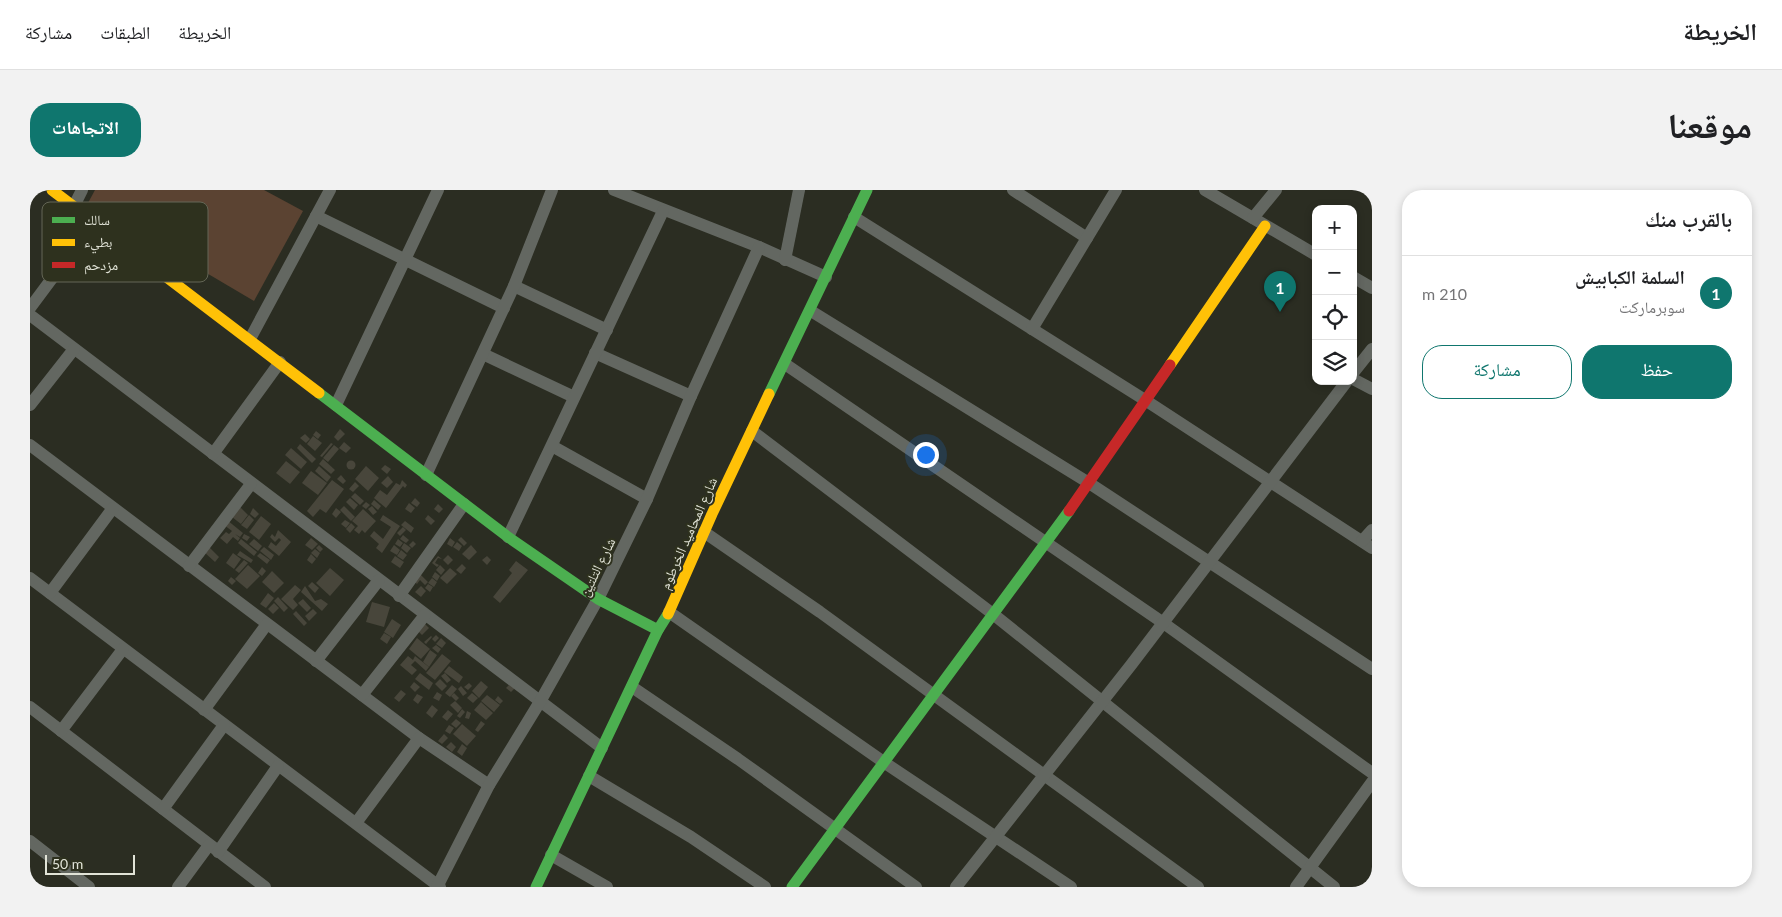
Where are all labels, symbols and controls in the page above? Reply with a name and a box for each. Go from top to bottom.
text: الخريطة [1683,16,1757,45]
text: مشاركة [25,21,72,43]
text: الطبقات [100,21,150,43]
text: الخريطة [178,21,231,43]
button: الاتجاهات [30,103,141,157]
text: موقعنا [1667,103,1752,145]
legend [42,202,208,282]
map controls [1312,205,1357,385]
button: + [1312,205,1357,250]
text: بالقرب منك [1645,206,1732,231]
text: سالك [84,211,110,228]
text: بطيء [84,233,113,254]
button: − [1312,250,1357,295]
text: مزدحم [84,256,118,275]
text: السلمة الكبابيش [1575,265,1685,288]
pin: 1 [1264,271,1296,312]
text: 210 m [1422,284,1467,303]
text: 1 [1711,284,1721,303]
button: locate [1312,295,1357,340]
text: سوبرماركت [1619,297,1685,316]
button: layers [1312,340,1357,385]
button: مشاركة [1422,345,1572,399]
button: حفظ [1582,345,1732,399]
your location [913,442,939,468]
street label: شارع المحاميد الخرطوم [656,474,722,592]
street label: شارع التلتين [575,535,620,600]
scale bar [45,852,135,875]
text: 50 m [52,855,83,872]

